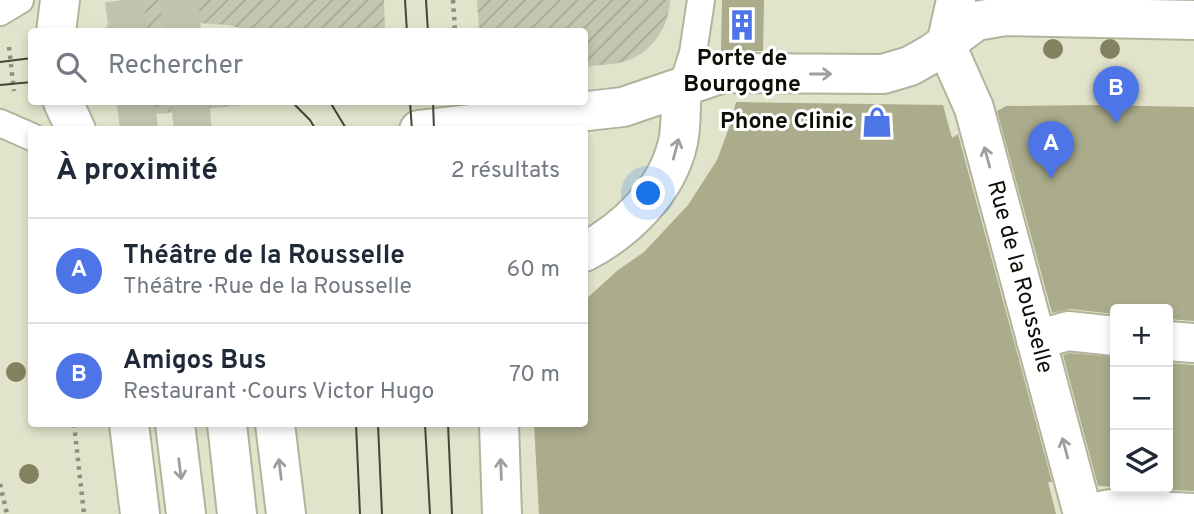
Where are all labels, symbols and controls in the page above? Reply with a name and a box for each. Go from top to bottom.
building icon: Porte de Bourgogne [725,8,759,42]
search box [28,28,588,105]
place label: Porte de Bourgogne [683,45,801,100]
icon: search [52,48,90,86]
text: Rechercher [108,50,243,83]
pin: B [1093,66,1139,124]
one-way arrow [810,67,833,81]
shop icon: Phone Clinic [860,105,894,139]
place label: Phone Clinic [720,108,854,137]
pin: A [1028,121,1074,179]
one-way arrow [670,138,683,160]
one-way arrow [980,146,993,169]
text: À proximité [56,153,218,190]
text: 2 résultats [451,157,560,186]
your location [631,176,665,210]
street label: Rue de la Rousselle [980,177,1059,377]
text: Théâtre de la Rousselle [123,240,405,273]
text: A [71,256,87,285]
text: 60 m [507,256,560,285]
text: Théâtre · Rue de la Rousselle [123,273,412,302]
map controls [1110,304,1173,493]
button: + [1110,304,1173,367]
text: Amigos Bus [123,345,266,378]
text: B [71,361,87,390]
text: 70 m [509,361,560,390]
button: − [1110,367,1173,430]
text: Restaurant · Cours Victor Hugo [123,378,434,407]
button: layers [1110,430,1173,493]
one-way arrow [1058,437,1071,460]
one-way arrow [174,457,187,480]
one-way arrow [274,458,287,481]
one-way arrow [494,458,507,481]

